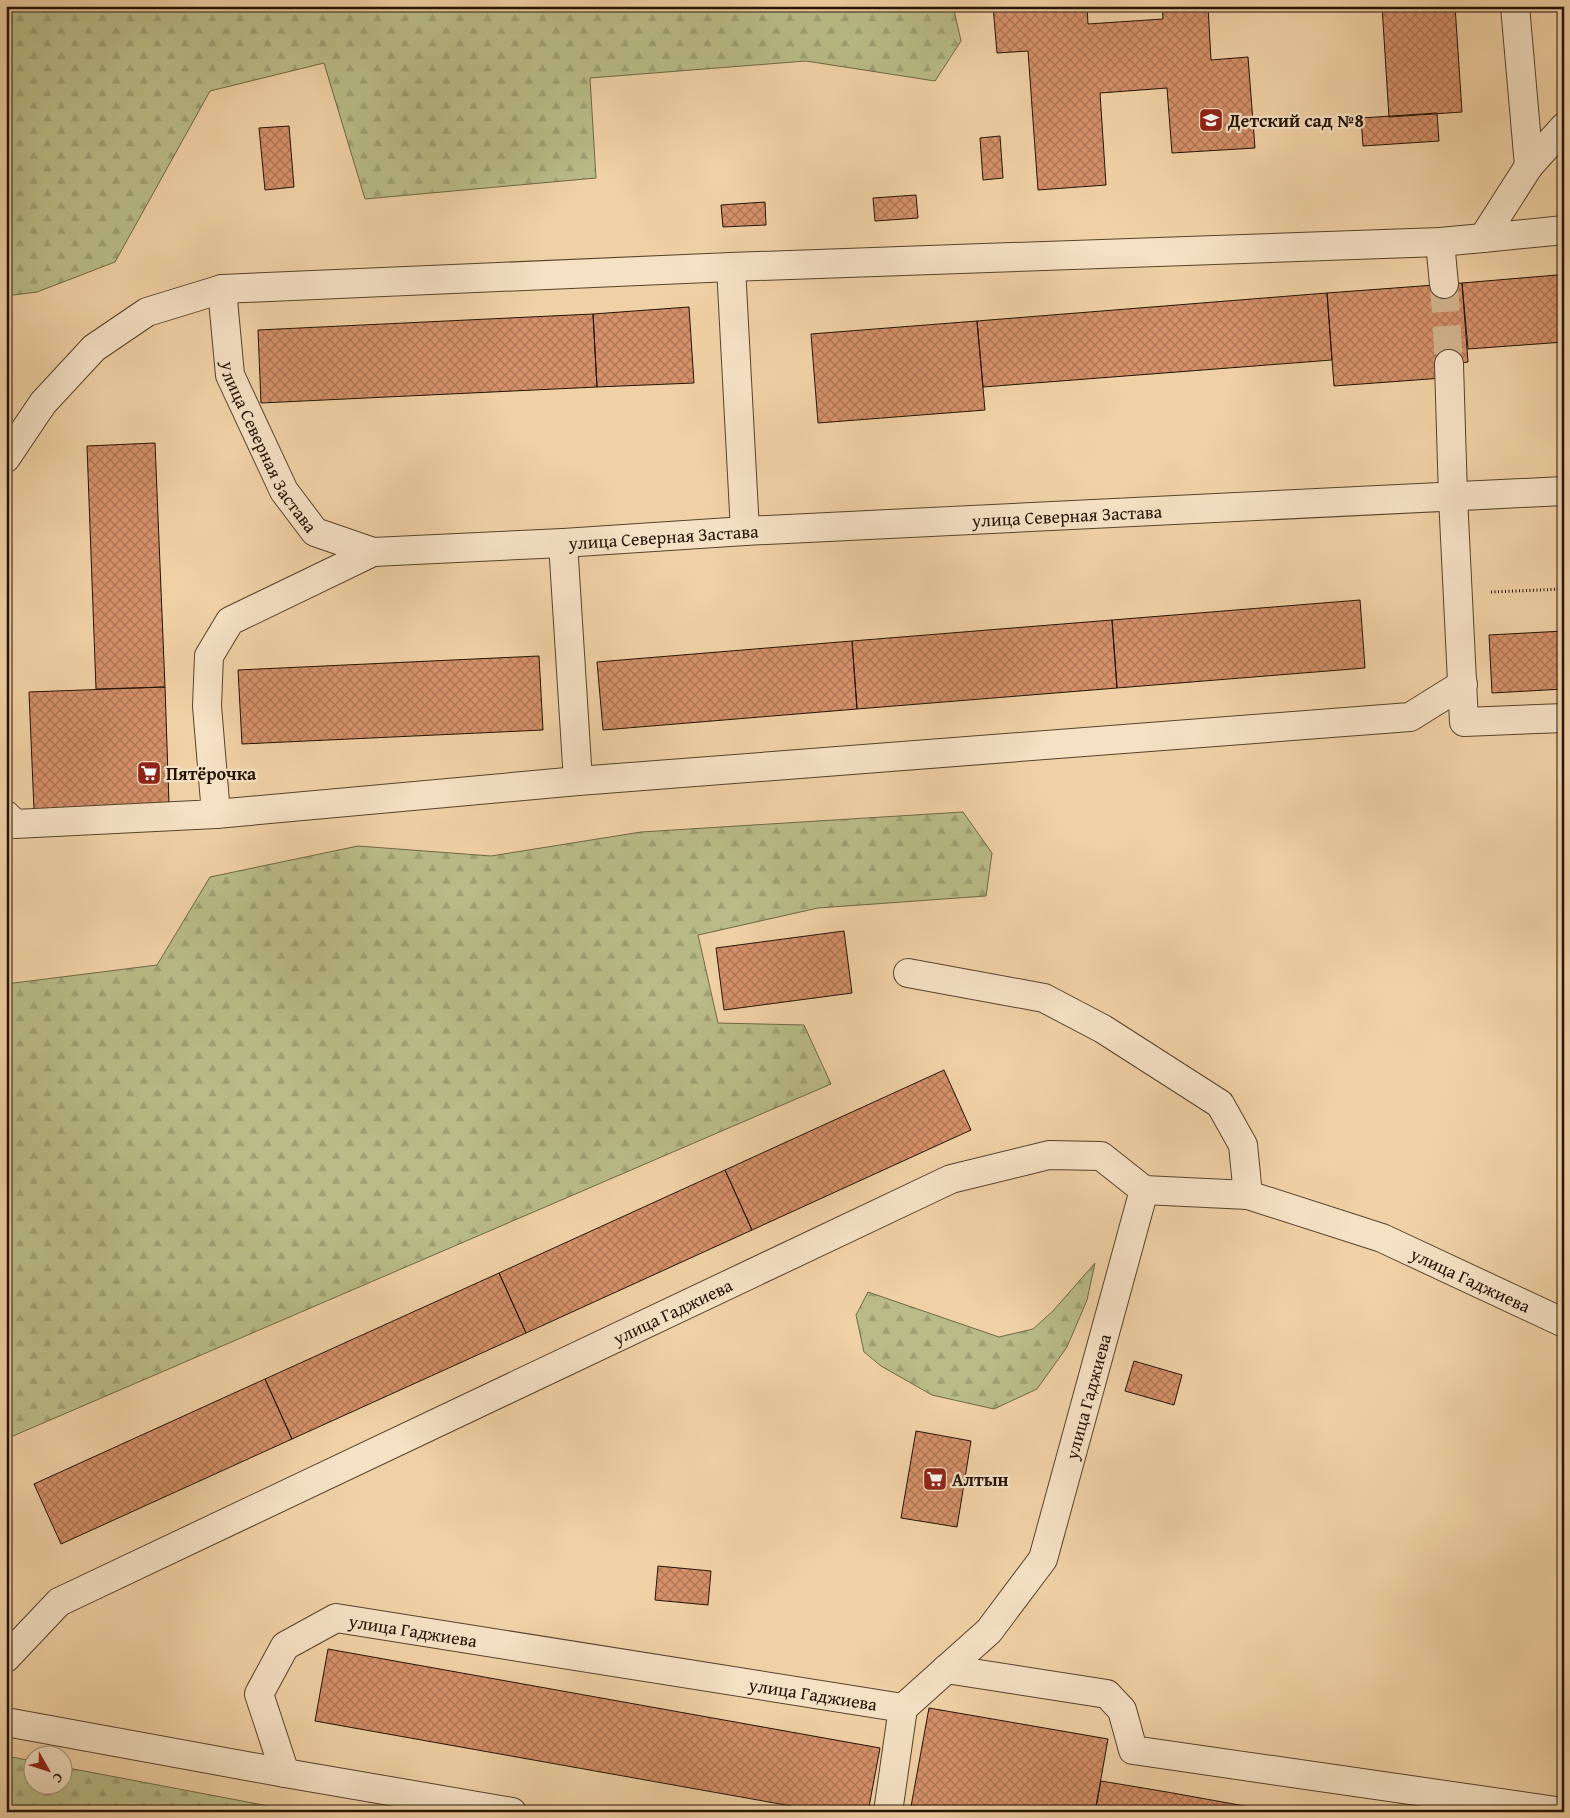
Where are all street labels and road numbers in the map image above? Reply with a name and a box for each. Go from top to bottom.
street label: улица Северная Застава [215,359,325,538]
street label: улица Северная Застава [970,497,1163,533]
street label: улица Северная Застава [567,517,760,556]
street label: улица Гаджиева [1406,1239,1536,1319]
street label: улица Гаджиева [607,1271,737,1351]
street label: улица Гаджиева [1057,1330,1118,1463]
street label: улица Гаджиева [346,1607,480,1654]
street label: улица Гаджиева [746,1670,880,1717]

